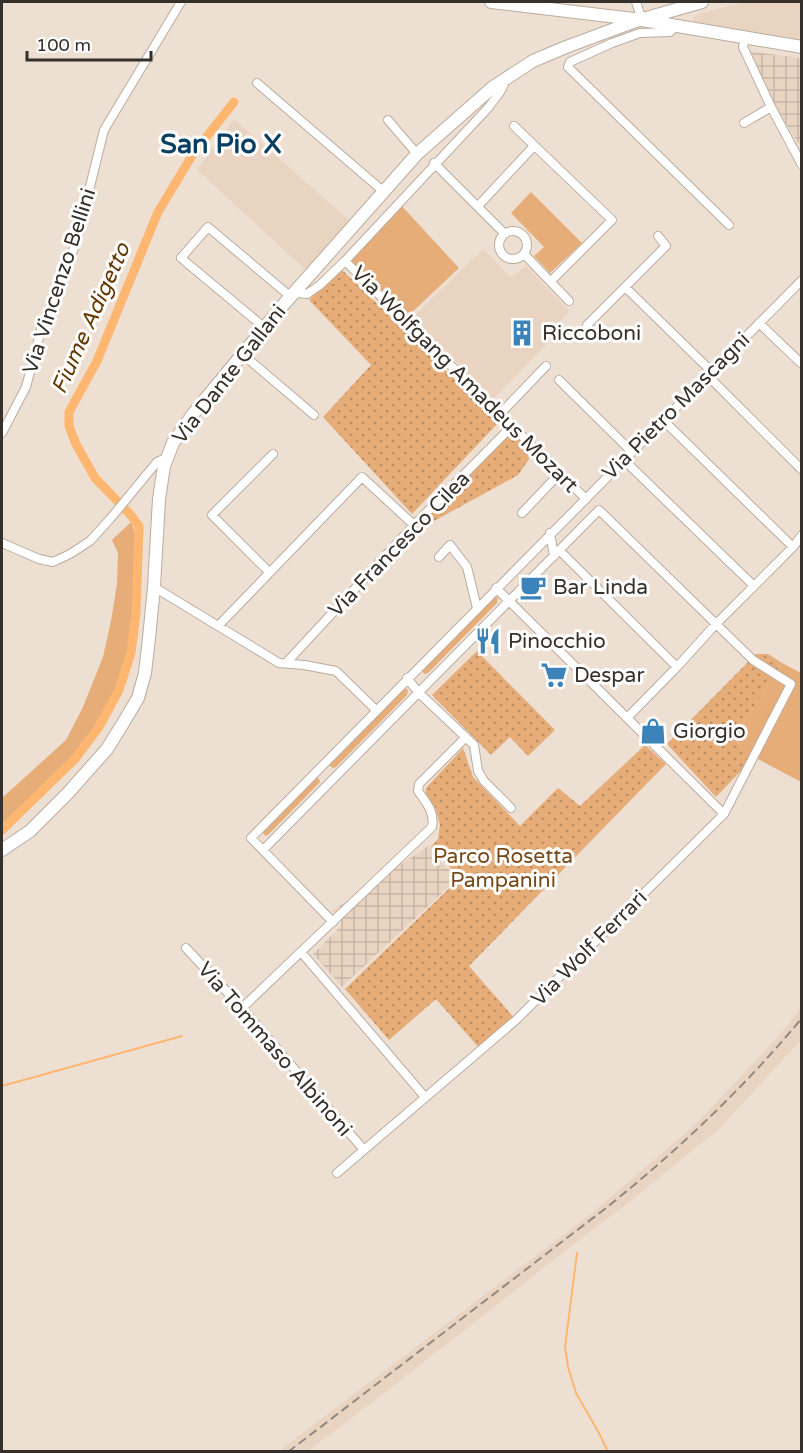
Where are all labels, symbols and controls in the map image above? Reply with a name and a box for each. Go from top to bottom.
scale bar [27,24,152,62]
text: 100 m [36,34,91,56]
district label: San Pio X [160,128,282,161]
street label: Via Vincenzo Bellini [18,185,101,377]
water label: Fiume Adigetto [46,238,136,398]
street label: Via Wolfgang Amadeus Mozart [346,261,583,498]
street label: Via Dante Gallani [167,300,292,449]
building icon: Riccoboni [507,318,537,348]
place label: Riccoboni [542,321,641,346]
street label: Via Pietro Mascagni [597,327,755,485]
street label: Via Francesco Cilea [323,466,475,622]
cafe icon: Bar Linda [518,572,548,602]
place label: Bar Linda [553,575,648,600]
restaurant icon: Pinocchio [473,626,503,656]
place label: Pinocchio [508,629,606,654]
supermarket icon: Despar [539,660,569,690]
place label: Despar [574,663,644,688]
shop icon: Giorgio [638,716,668,746]
place label: Giorgio [673,719,746,744]
park label: Parco Rosetta Pampanini [433,844,573,893]
street label: Via Wolf Ferrari [526,885,652,1011]
street label: Via Tommaso Albinoni [192,957,357,1142]

